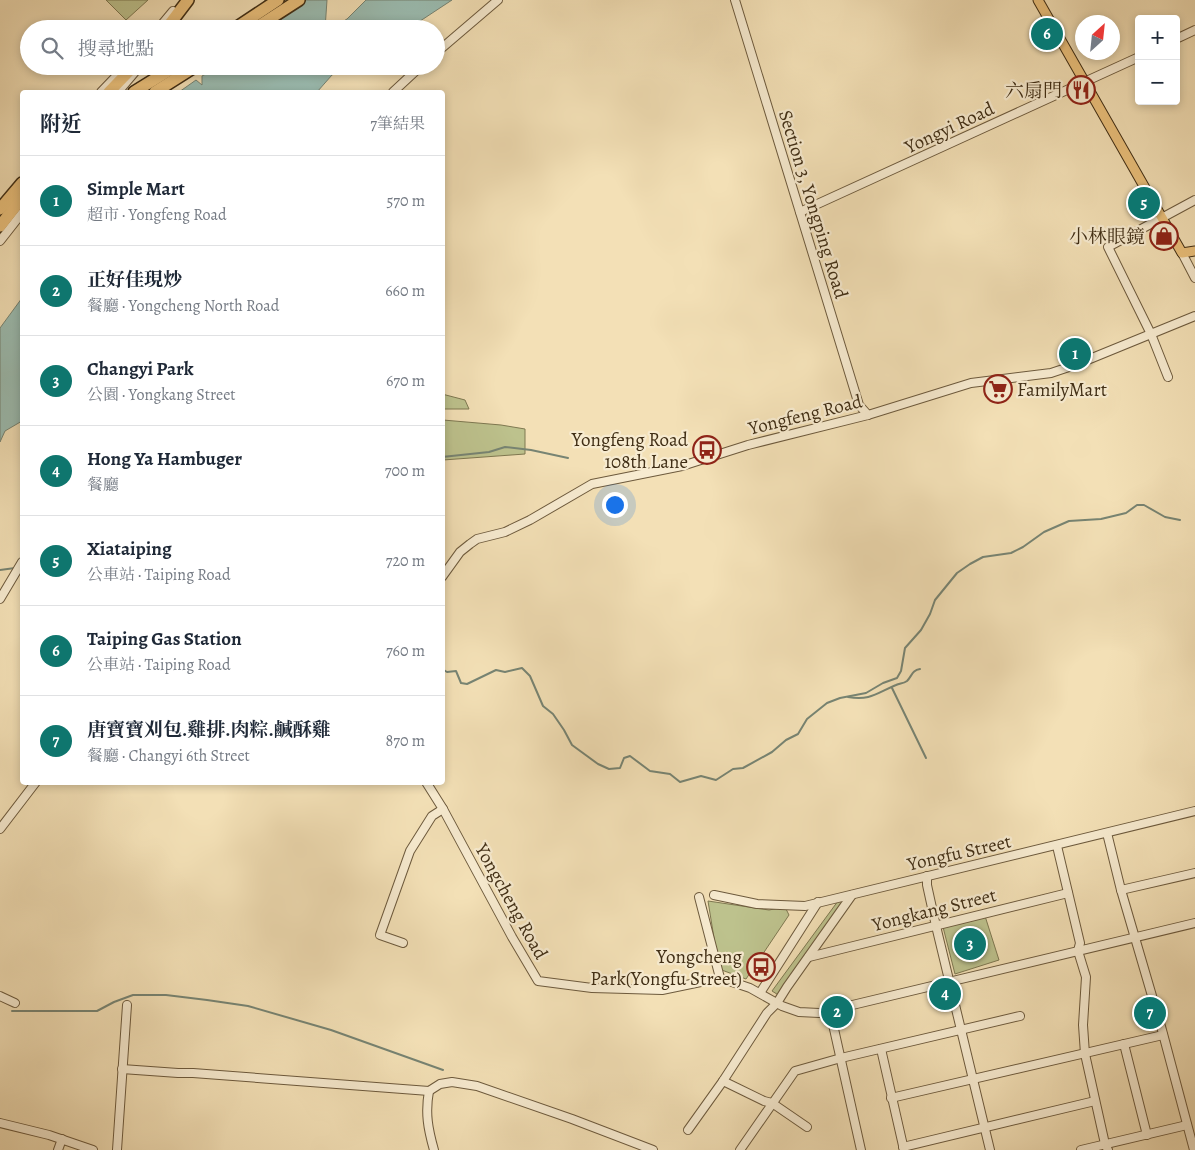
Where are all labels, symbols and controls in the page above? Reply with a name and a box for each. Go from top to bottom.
pin: 6 [1031,15,1063,53]
north arrow [1075,15,1120,60]
map controls [1135,15,1180,105]
button: + [1135,15,1180,60]
search box [20,20,445,75]
icon: search [38,34,66,62]
text: 搜尋地點 [78,36,154,62]
button: − [1135,60,1180,105]
restaurant icon: 六扇門 [1066,75,1096,105]
place label: 六扇門 [1005,78,1062,104]
street label: Yongyi Road [900,96,999,160]
street label: Section 3, Yongping Road [772,107,854,303]
text: 附近 [40,110,82,138]
text: 7筆結果 [370,113,425,135]
text: Simple Mart [87,176,185,202]
pin: 5 [1128,184,1160,222]
text: 1 [53,190,59,212]
text: 570 m [386,190,425,212]
text: 超市 · Yongfeng Road [87,204,227,226]
shop icon: 小林眼鏡 [1149,221,1179,251]
place label: 小林眼鏡 [1069,224,1145,250]
text: 正好佳現炒 [87,267,182,293]
text: 2 [52,280,60,302]
text: 660 m [385,280,425,302]
text: 餐廳 · Yongcheng North Road [87,295,279,317]
pin: 1 [1059,335,1091,373]
text: Changyi Park [87,356,194,382]
text: 3 [53,370,59,392]
text: 670 m [386,370,425,392]
supermarket icon: FamilyMart [983,374,1013,404]
place label: FamilyMart [1017,377,1107,403]
text: 公園 · Yongkang Street [87,384,236,406]
street label: Yongfeng Road [745,388,866,442]
place label: Yongfeng Road 108th Lane [571,427,689,475]
bus stop icon: Yongfeng Road 108th Lane [692,435,722,465]
text: Hong Ya Hambuger [87,446,242,472]
text: 4 [52,460,60,482]
text: 700 m [385,460,425,482]
text: 餐廳 [87,474,119,496]
your location [602,492,628,518]
text: Xiataiping [87,536,172,562]
text: 5 [53,550,59,572]
text: 720 m [386,550,425,572]
text: 公車站 · Taiping Road [87,564,231,586]
text: Taiping Gas Station [87,626,242,652]
text: 6 [52,640,60,662]
text: 760 m [386,640,425,662]
text: 公車站 · Taiping Road [87,654,231,676]
text: 唐寶寶刈包.雞排.肉粽.鹹酥雞 [87,717,331,743]
text: 7 [53,730,59,752]
text: 870 m [386,730,425,752]
text: 餐廳 · Changyi 6th Street [87,745,250,767]
street label: Yongfu Street [904,828,1014,878]
street label: Yongcheng Road [468,838,554,965]
street label: Yongkang Street [868,882,999,938]
pin: 3 [954,925,986,963]
place label: Yongcheng Park(Yongfu Street) [590,944,742,992]
bus stop icon: Yongcheng Park(Yongfu Street) [746,952,776,982]
pin: 4 [929,975,961,1013]
pin: 2 [821,993,853,1031]
pin: 7 [1134,994,1166,1032]

